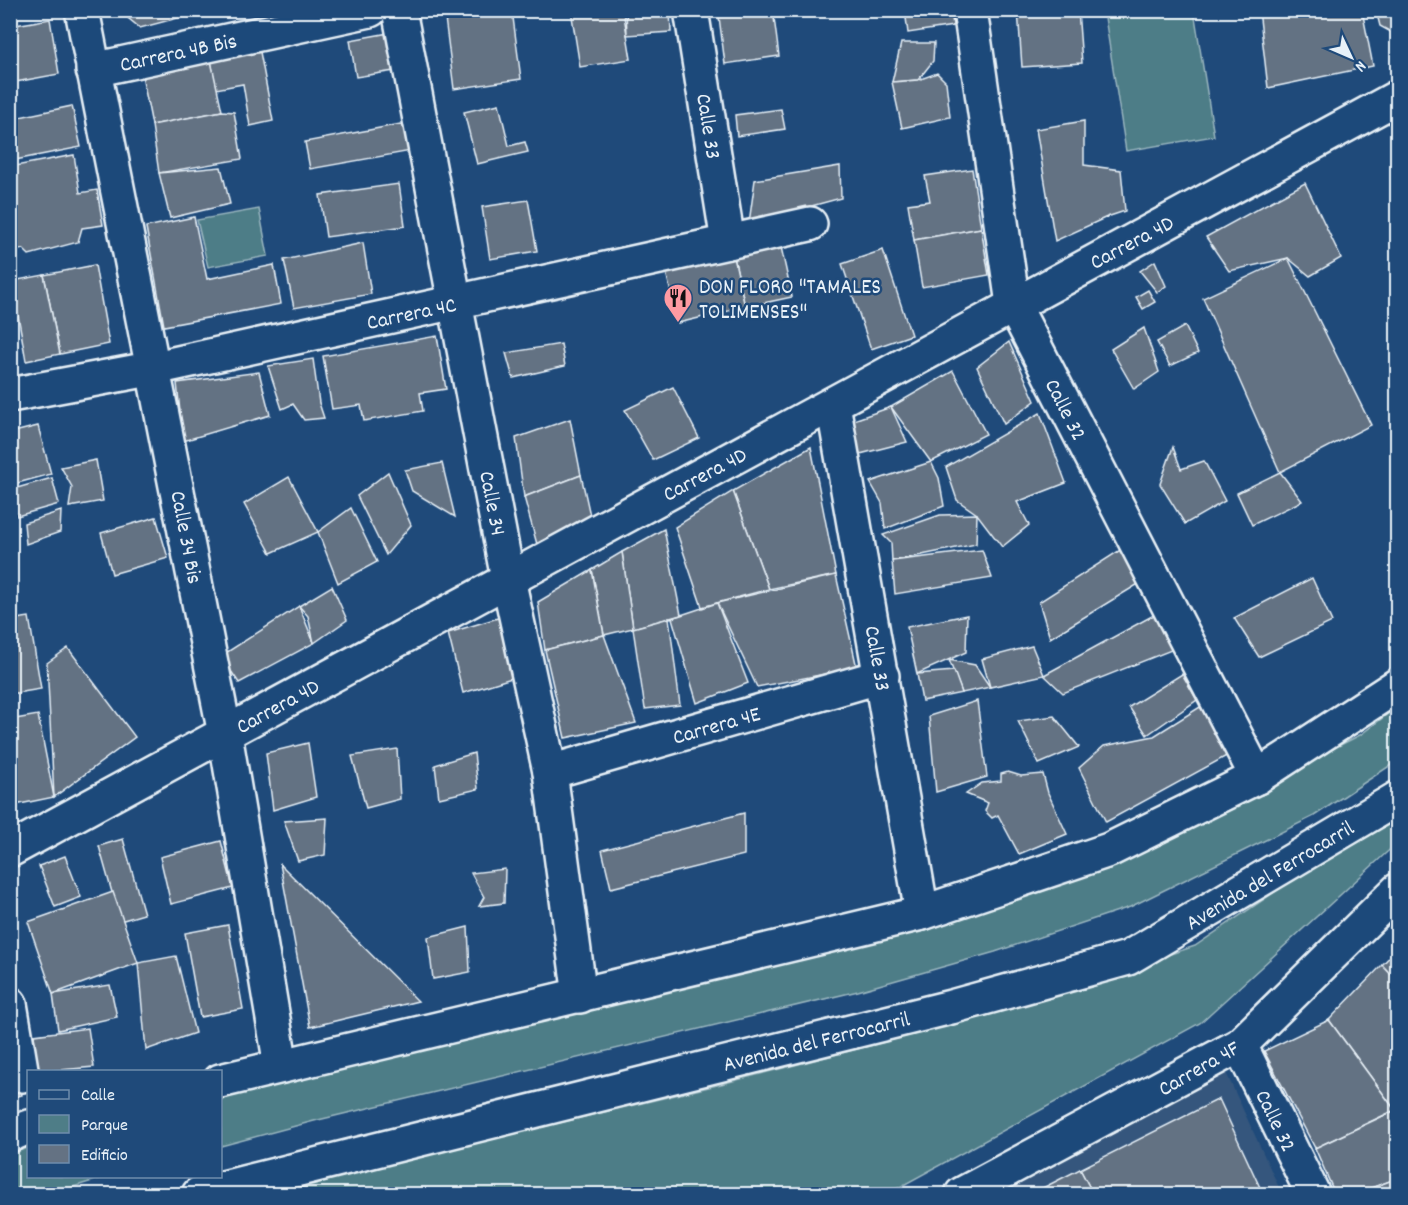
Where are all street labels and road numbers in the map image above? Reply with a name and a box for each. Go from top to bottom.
street label: Carrera 4B Bis [117,27,240,82]
street label: Calle 33 [686,92,727,162]
street label: Carrera 4D [1085,209,1180,279]
street label: Carrera 4C [364,291,459,340]
street label: Calle 32 [1035,374,1093,447]
street label: Carrera 4D [658,441,753,511]
street label: Calle 34 [469,469,512,539]
street label: Calle 34 Bis [160,489,209,587]
street label: Calle 33 [855,623,897,694]
street label: Carrera 4D [231,672,326,744]
street label: Carrera 4E [670,700,764,755]
street label: Avenida del Ferrocarril [1181,814,1361,940]
street label: Avenida del Ferrocarril [720,1005,913,1082]
street label: Carrera 4F [1153,1034,1246,1106]
street label: Calle 32 [1246,1085,1302,1158]

